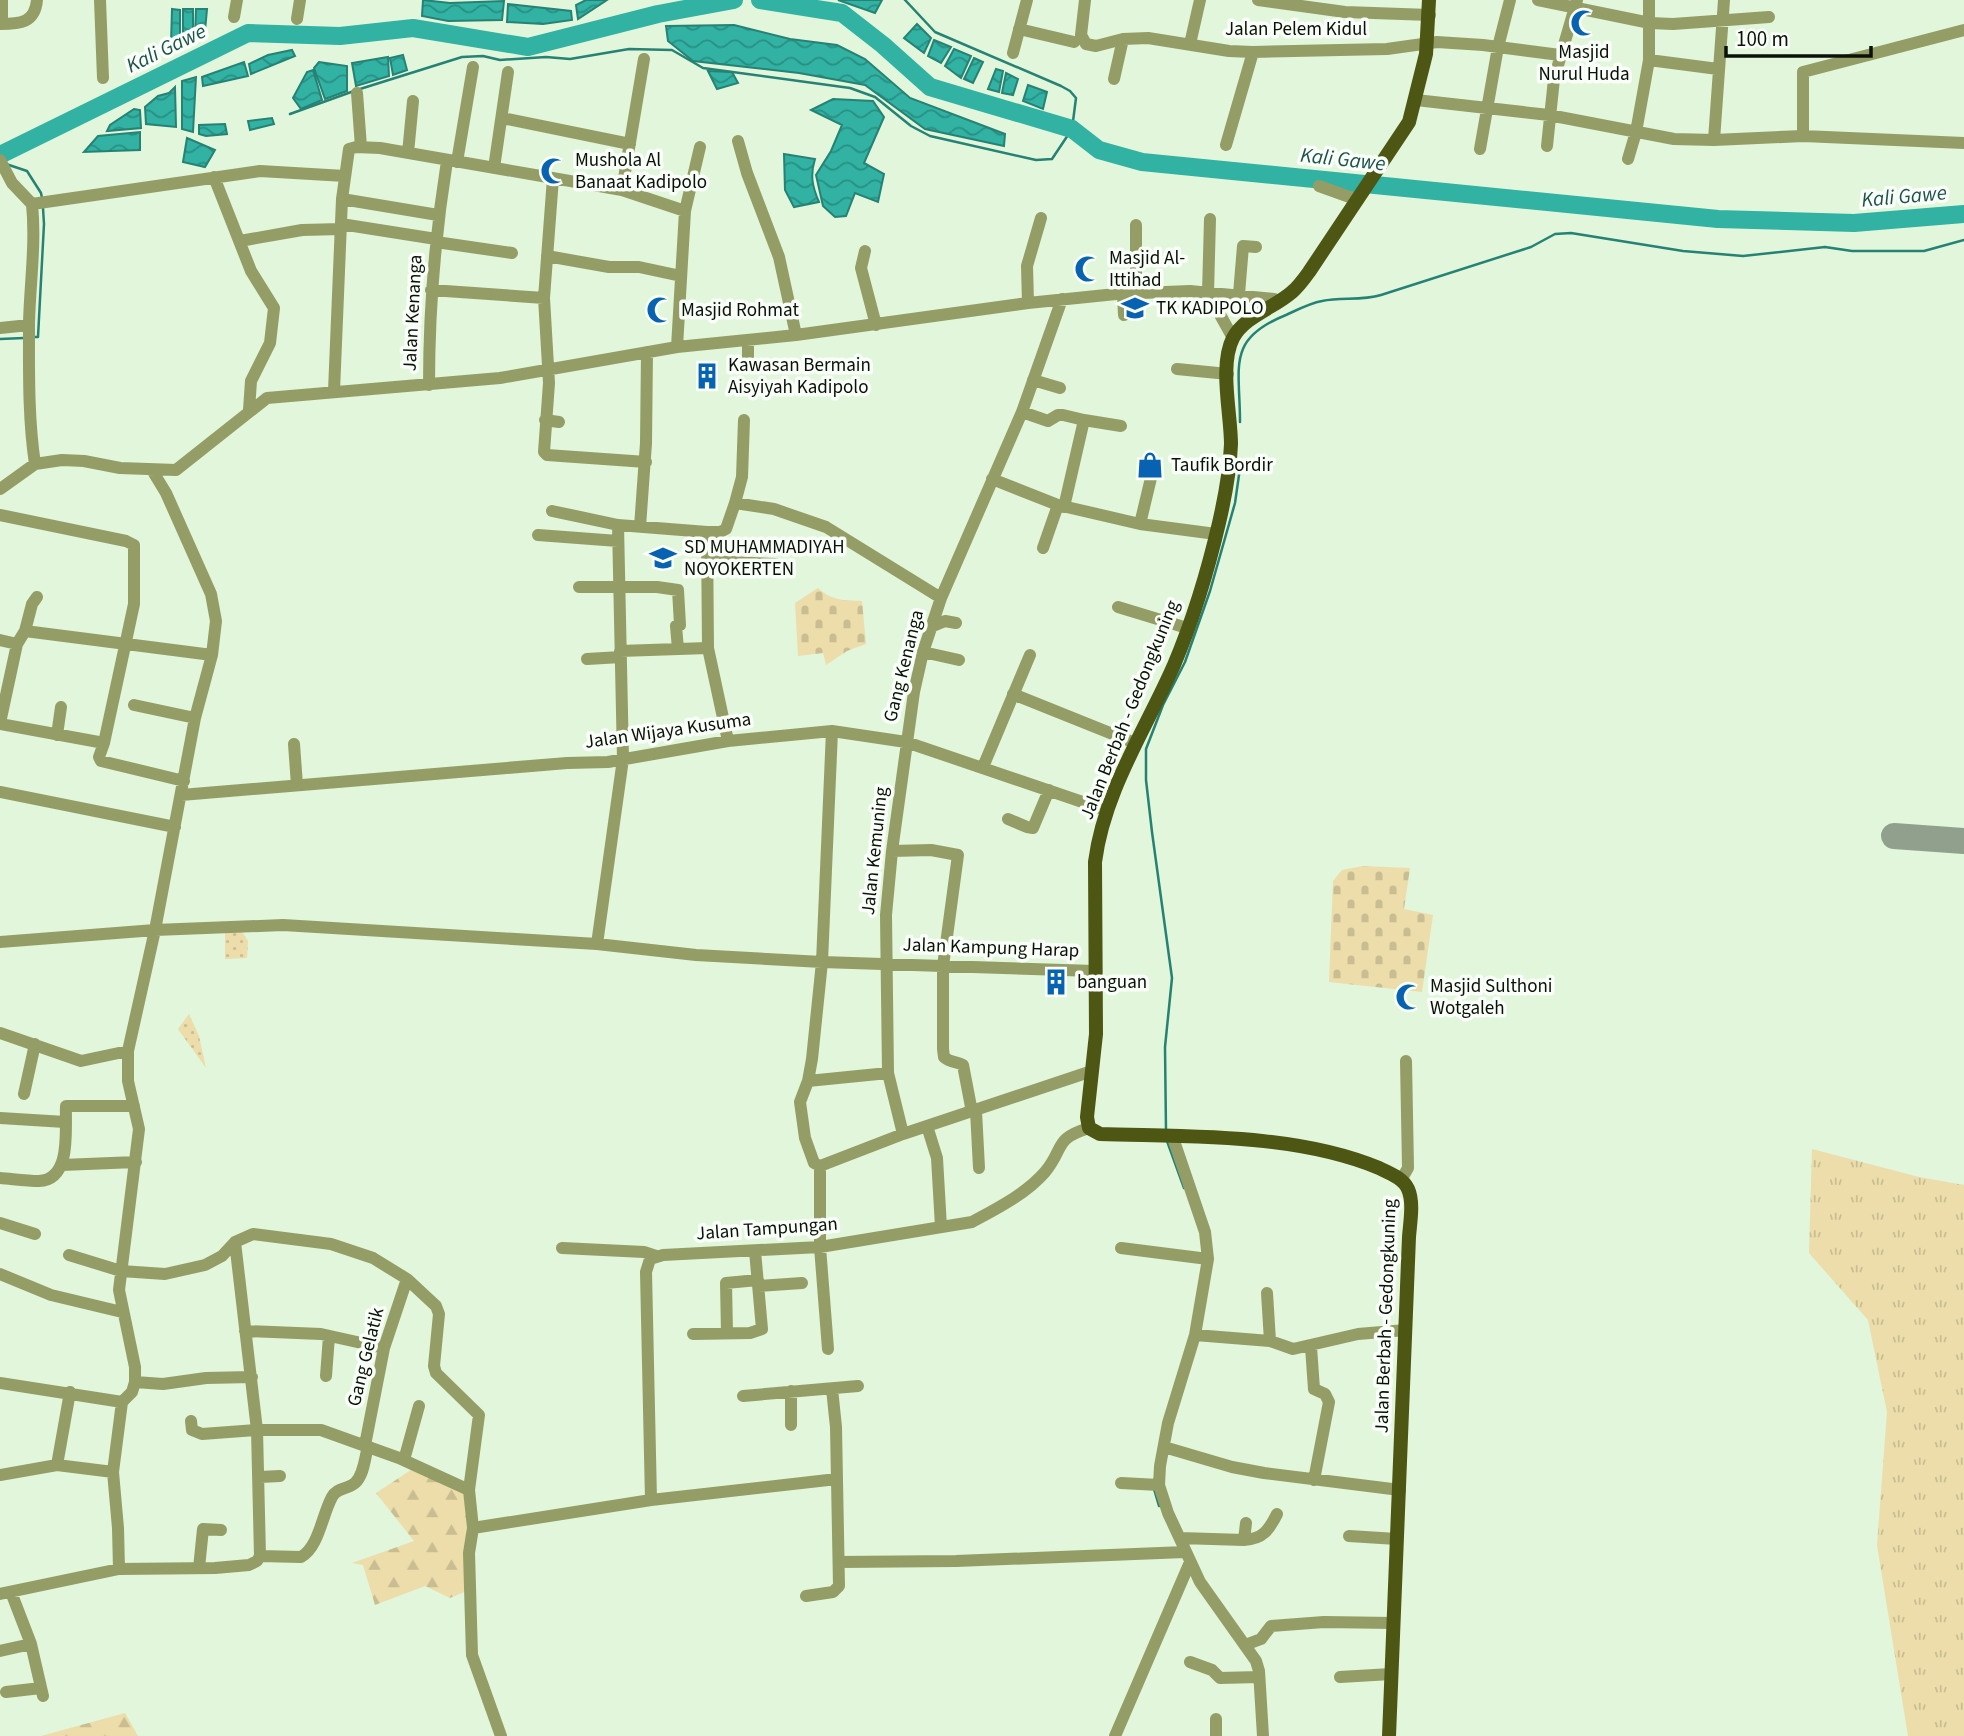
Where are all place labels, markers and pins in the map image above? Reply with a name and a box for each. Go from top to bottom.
mosque icon: Masjid Nurul Huda [1569,8,1599,38]
place label: Masjid Nurul Huda [1538,39,1630,88]
place label: Mushola Al Banaat Kadipolo [575,147,707,196]
mosque icon: Mushola Al Banaat Kadipolo [539,156,569,186]
place label: Masjid Al- Ittihad [1109,245,1185,294]
mosque icon: Masjid Al- Ittihad [1073,254,1103,284]
school or university icon: TK KADIPOLO [1120,293,1150,323]
mosque icon: Masjid Rohmat [645,295,675,325]
place label: TK KADIPOLO [1156,295,1264,322]
place label: Masjid Rohmat [681,297,799,324]
place label: Kawasan Bermain Aisyiyah Kadipolo [728,352,871,401]
building icon: Kawasan Bermain Aisyiyah Kadipolo [692,361,722,391]
shop icon: Taufik Bordir [1135,450,1165,480]
place label: Taufik Bordir [1171,452,1273,479]
place label: SD MUHAMMADIYAH NOYOKERTEN [684,534,845,583]
school or university icon: SD MUHAMMADIYAH NOYOKERTEN [648,543,678,573]
building icon: banguan [1041,967,1071,997]
place label: banguan [1077,969,1147,996]
place label: Masjid Sulthoni Wotgaleh [1430,973,1553,1022]
mosque icon: Masjid Sulthoni Wotgaleh [1394,982,1424,1012]

